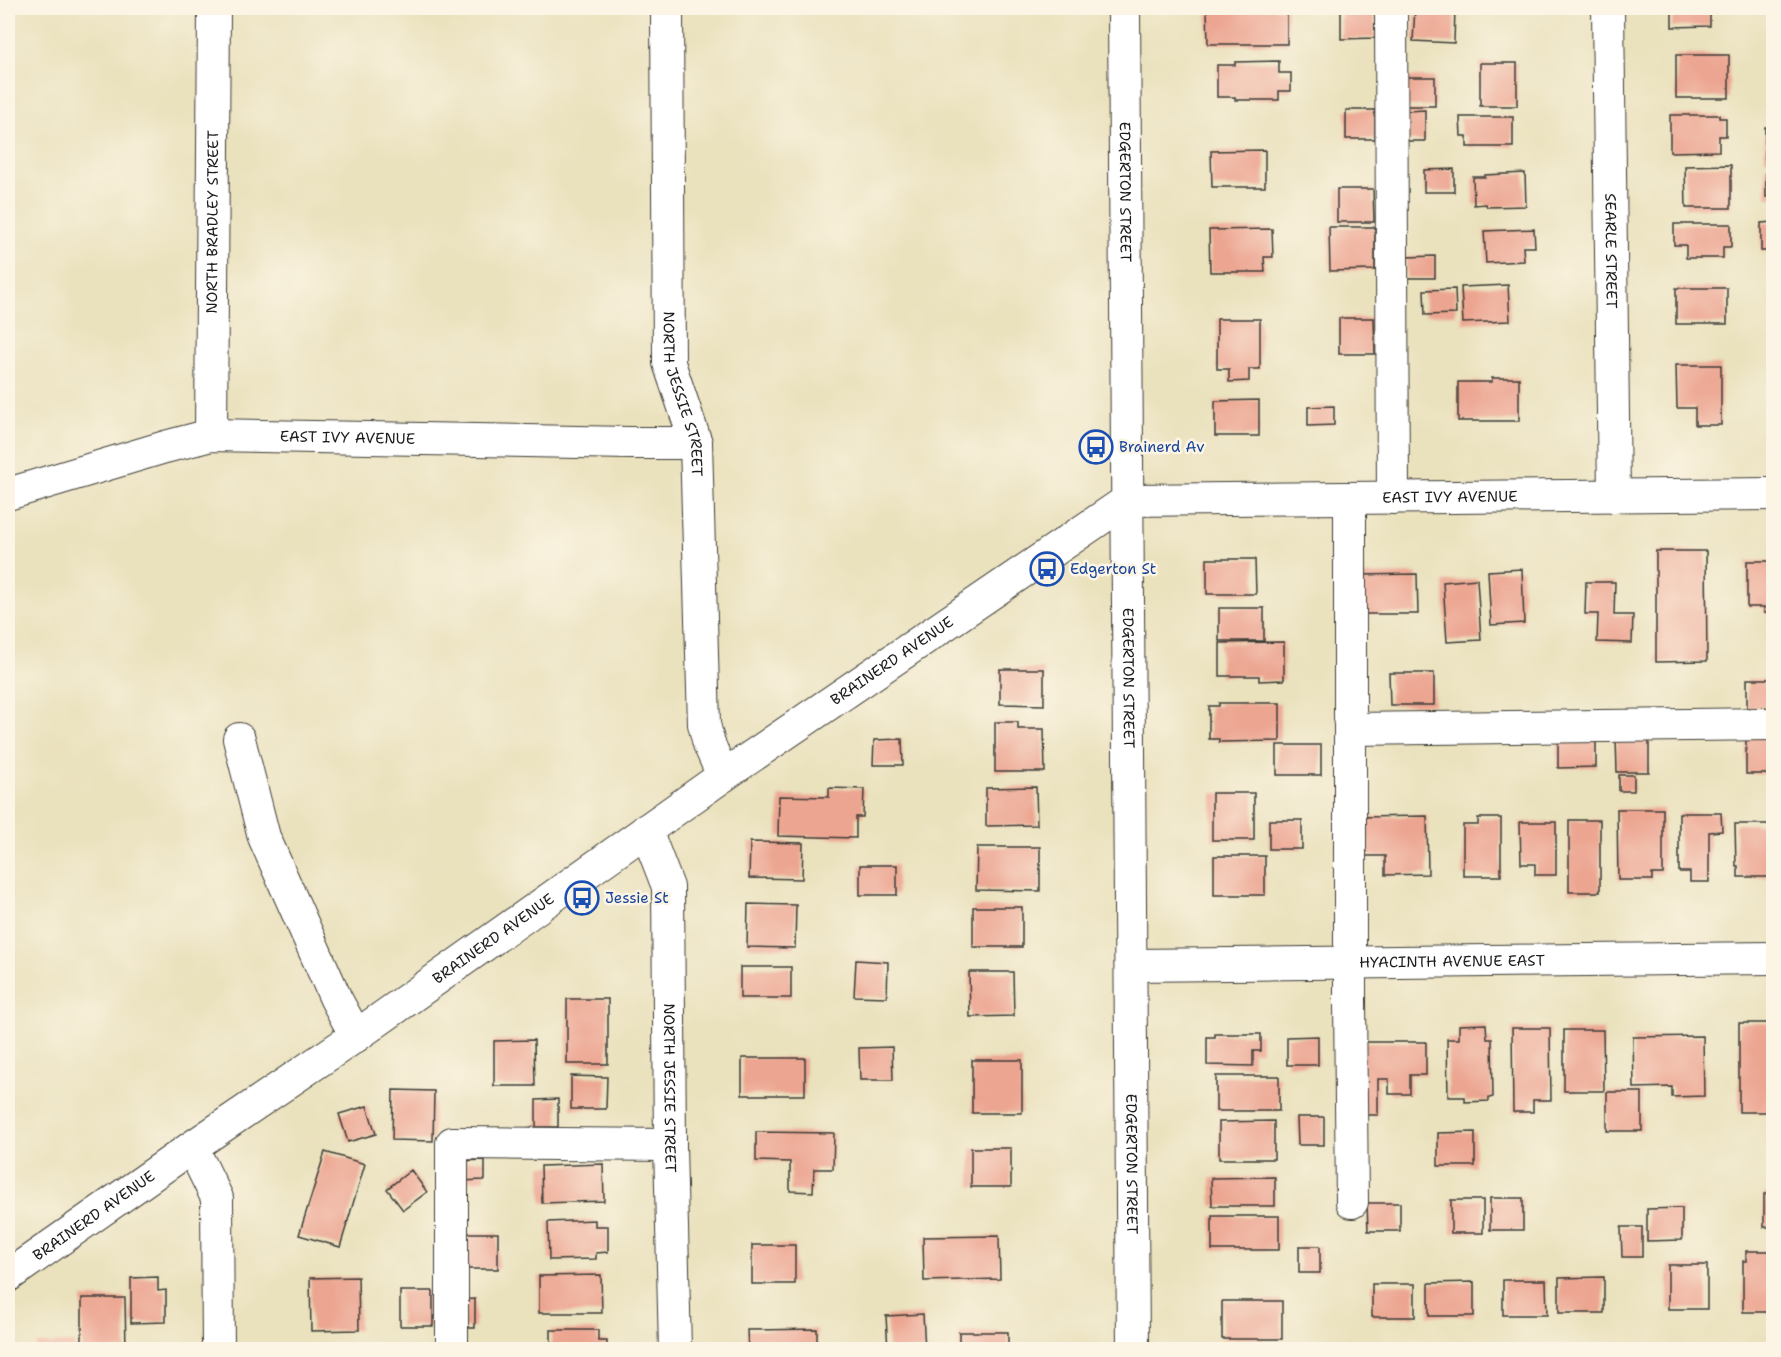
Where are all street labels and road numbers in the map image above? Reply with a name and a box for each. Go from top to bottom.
street label: EDGERTON STREET [1115,122,1136,262]
street label: NORTH BRADLEY STREET [202,130,223,314]
street label: SEARLE STREET [1600,193,1622,309]
street label: NORTH JESSIE STREET [659,311,707,477]
street label: EAST IVY AVENUE [280,426,415,449]
street label: EAST IVY AVENUE [1382,486,1518,508]
street label: EDGERTON STREET [1118,608,1139,748]
street label: BRAINERD AVENUE [827,612,957,710]
street label: BRAINERD AVENUE [428,889,558,989]
street label: HYACINTH AVENUE EAST [1359,950,1545,973]
street label: NORTH JESSIE STREET [659,1003,681,1173]
street label: EDGERTON STREET [1121,1094,1142,1234]
street label: BRAINERD AVENUE [29,1166,159,1265]

